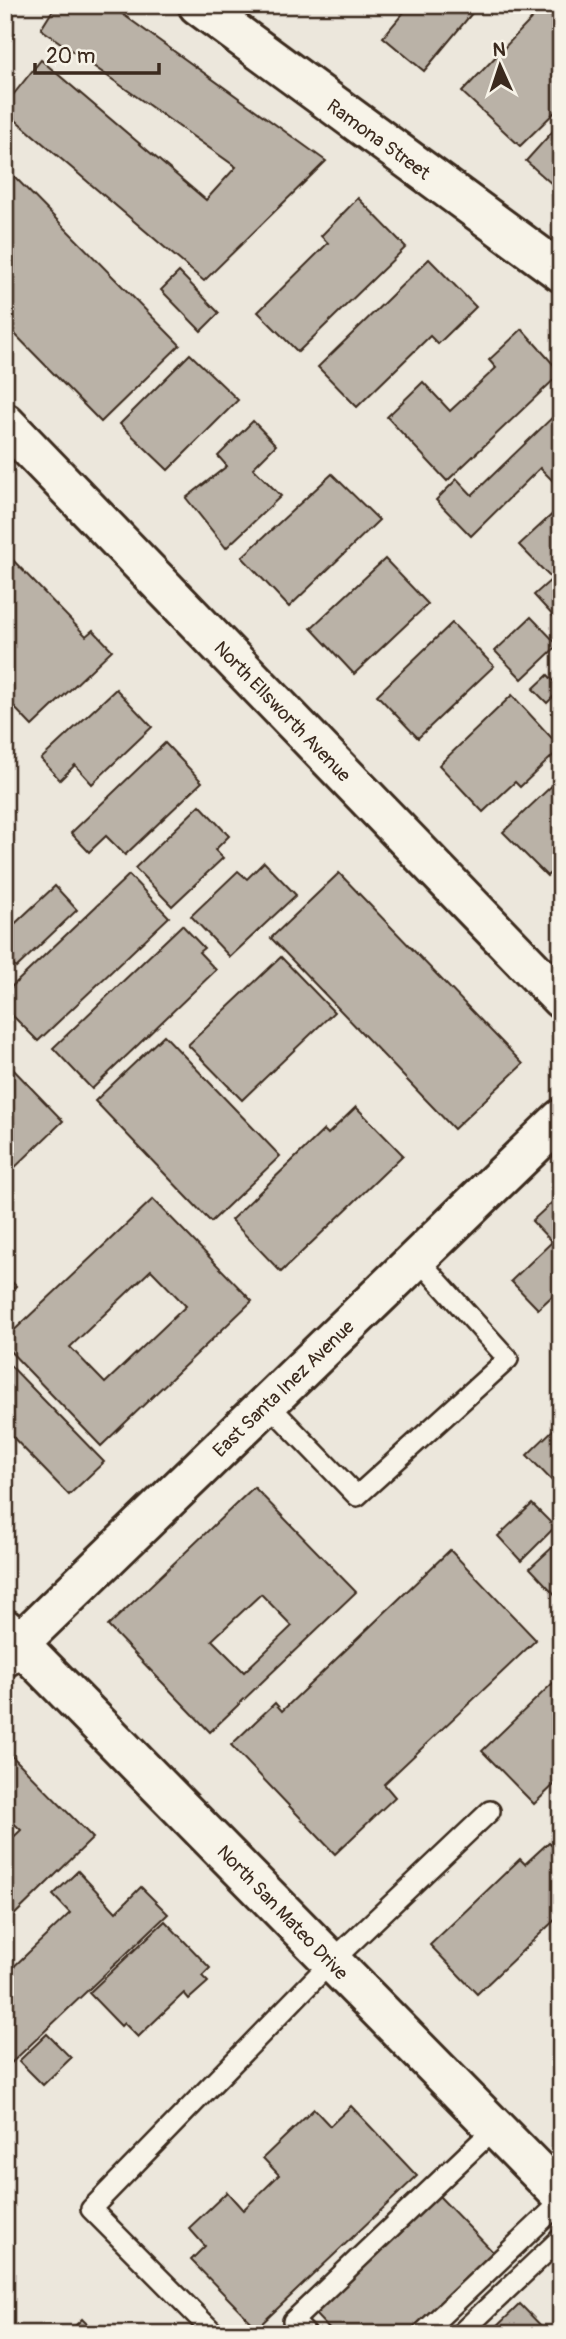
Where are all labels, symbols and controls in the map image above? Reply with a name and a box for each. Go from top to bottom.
scale bar [35,32,159,76]
north arrow [464,32,534,102]
text: N [492,38,506,62]
text: 20 m [46,43,95,70]
street label: Ramona Street [322,94,435,186]
street label: North Ellsworth Avenue [209,636,356,788]
street label: East Santa Inez Avenue [208,1315,360,1462]
street label: North San Mateo Drive [212,1840,353,1986]

